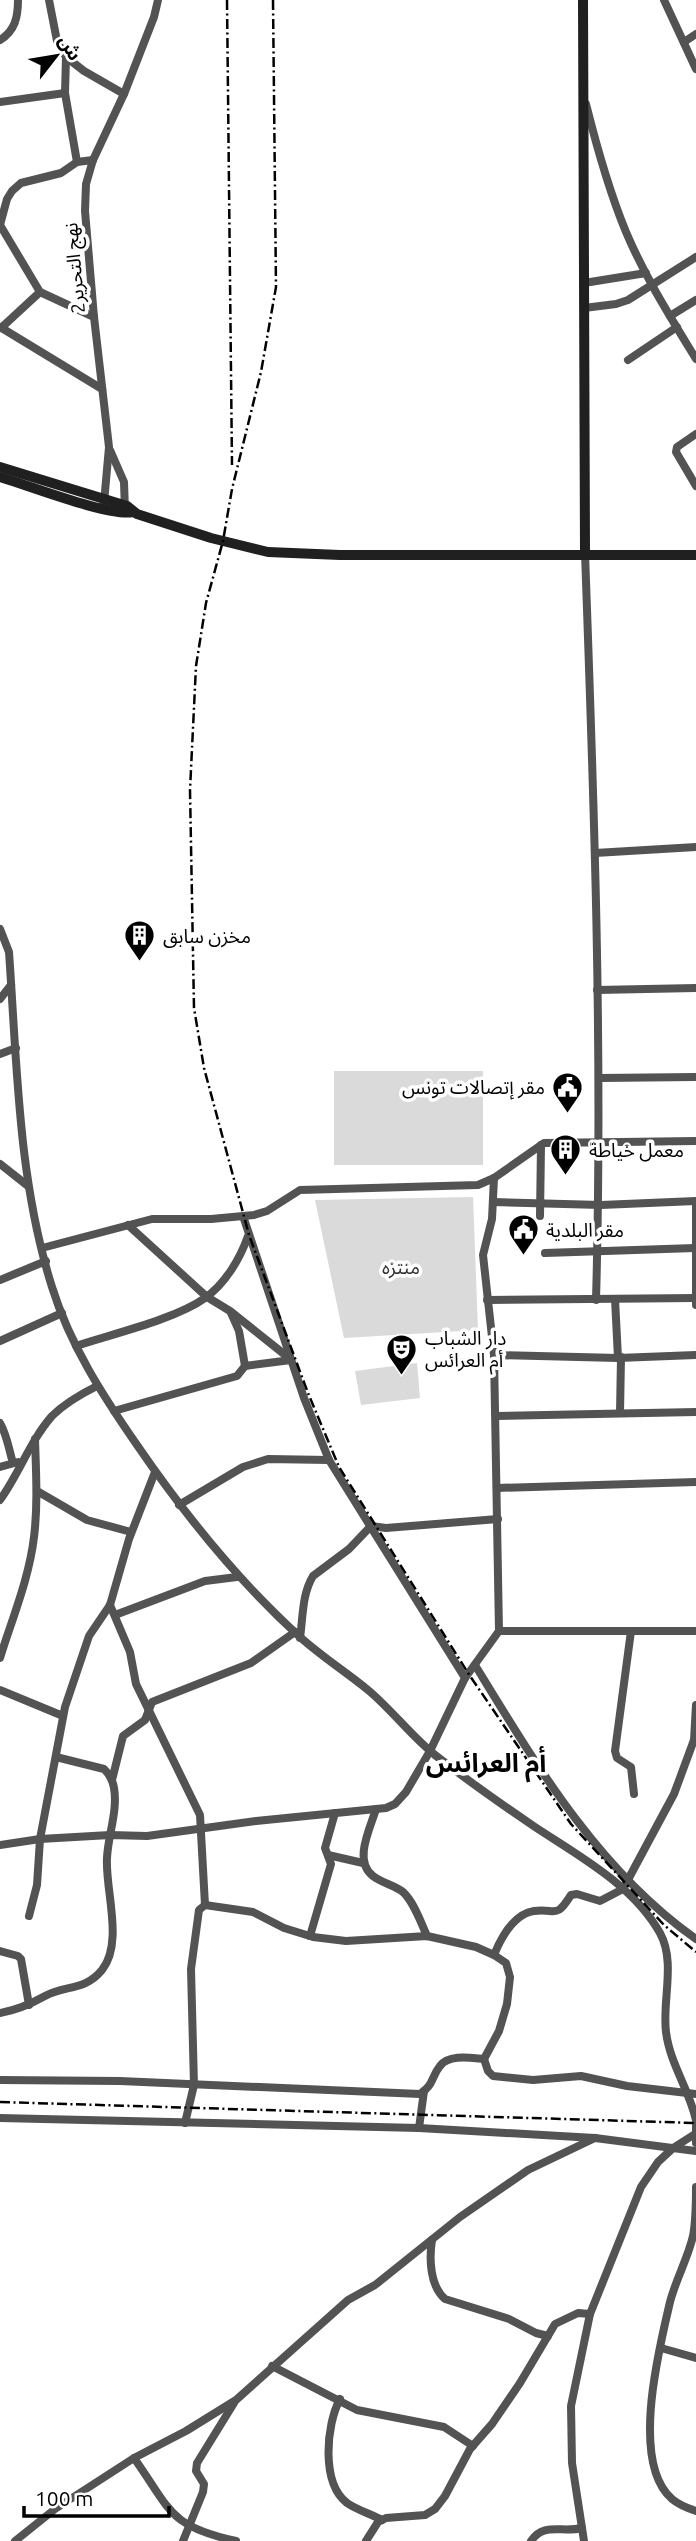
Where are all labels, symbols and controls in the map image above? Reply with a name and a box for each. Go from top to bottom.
north arrow [21,21,91,91]
text: ش [54,30,87,64]
street label: نهج التحرير2 [59,221,93,314]
building icon: مخزن سابق [123,919,157,963]
place label: مخزن سابق [163,925,251,948]
public building icon: مقر إتصالات تونس [551,1070,585,1114]
place label: مقر إتصالات تونس [402,1076,545,1100]
building icon: معمل خياطة [549,1133,583,1177]
place label: معمل خياطة [589,1139,684,1162]
public building icon: مقر البلدية [506,1213,540,1257]
place label: مقر البلدية [546,1219,624,1242]
park label: منتزه [382,1256,420,1279]
place label: دار الشباب أم العرائس [425,1327,506,1375]
theatre icon: دار الشباب أم العرائس [385,1332,419,1376]
district label: أم العرائس [426,1746,546,1783]
scale bar [24,2474,170,2518]
text: 100 m [35,2486,93,2510]

